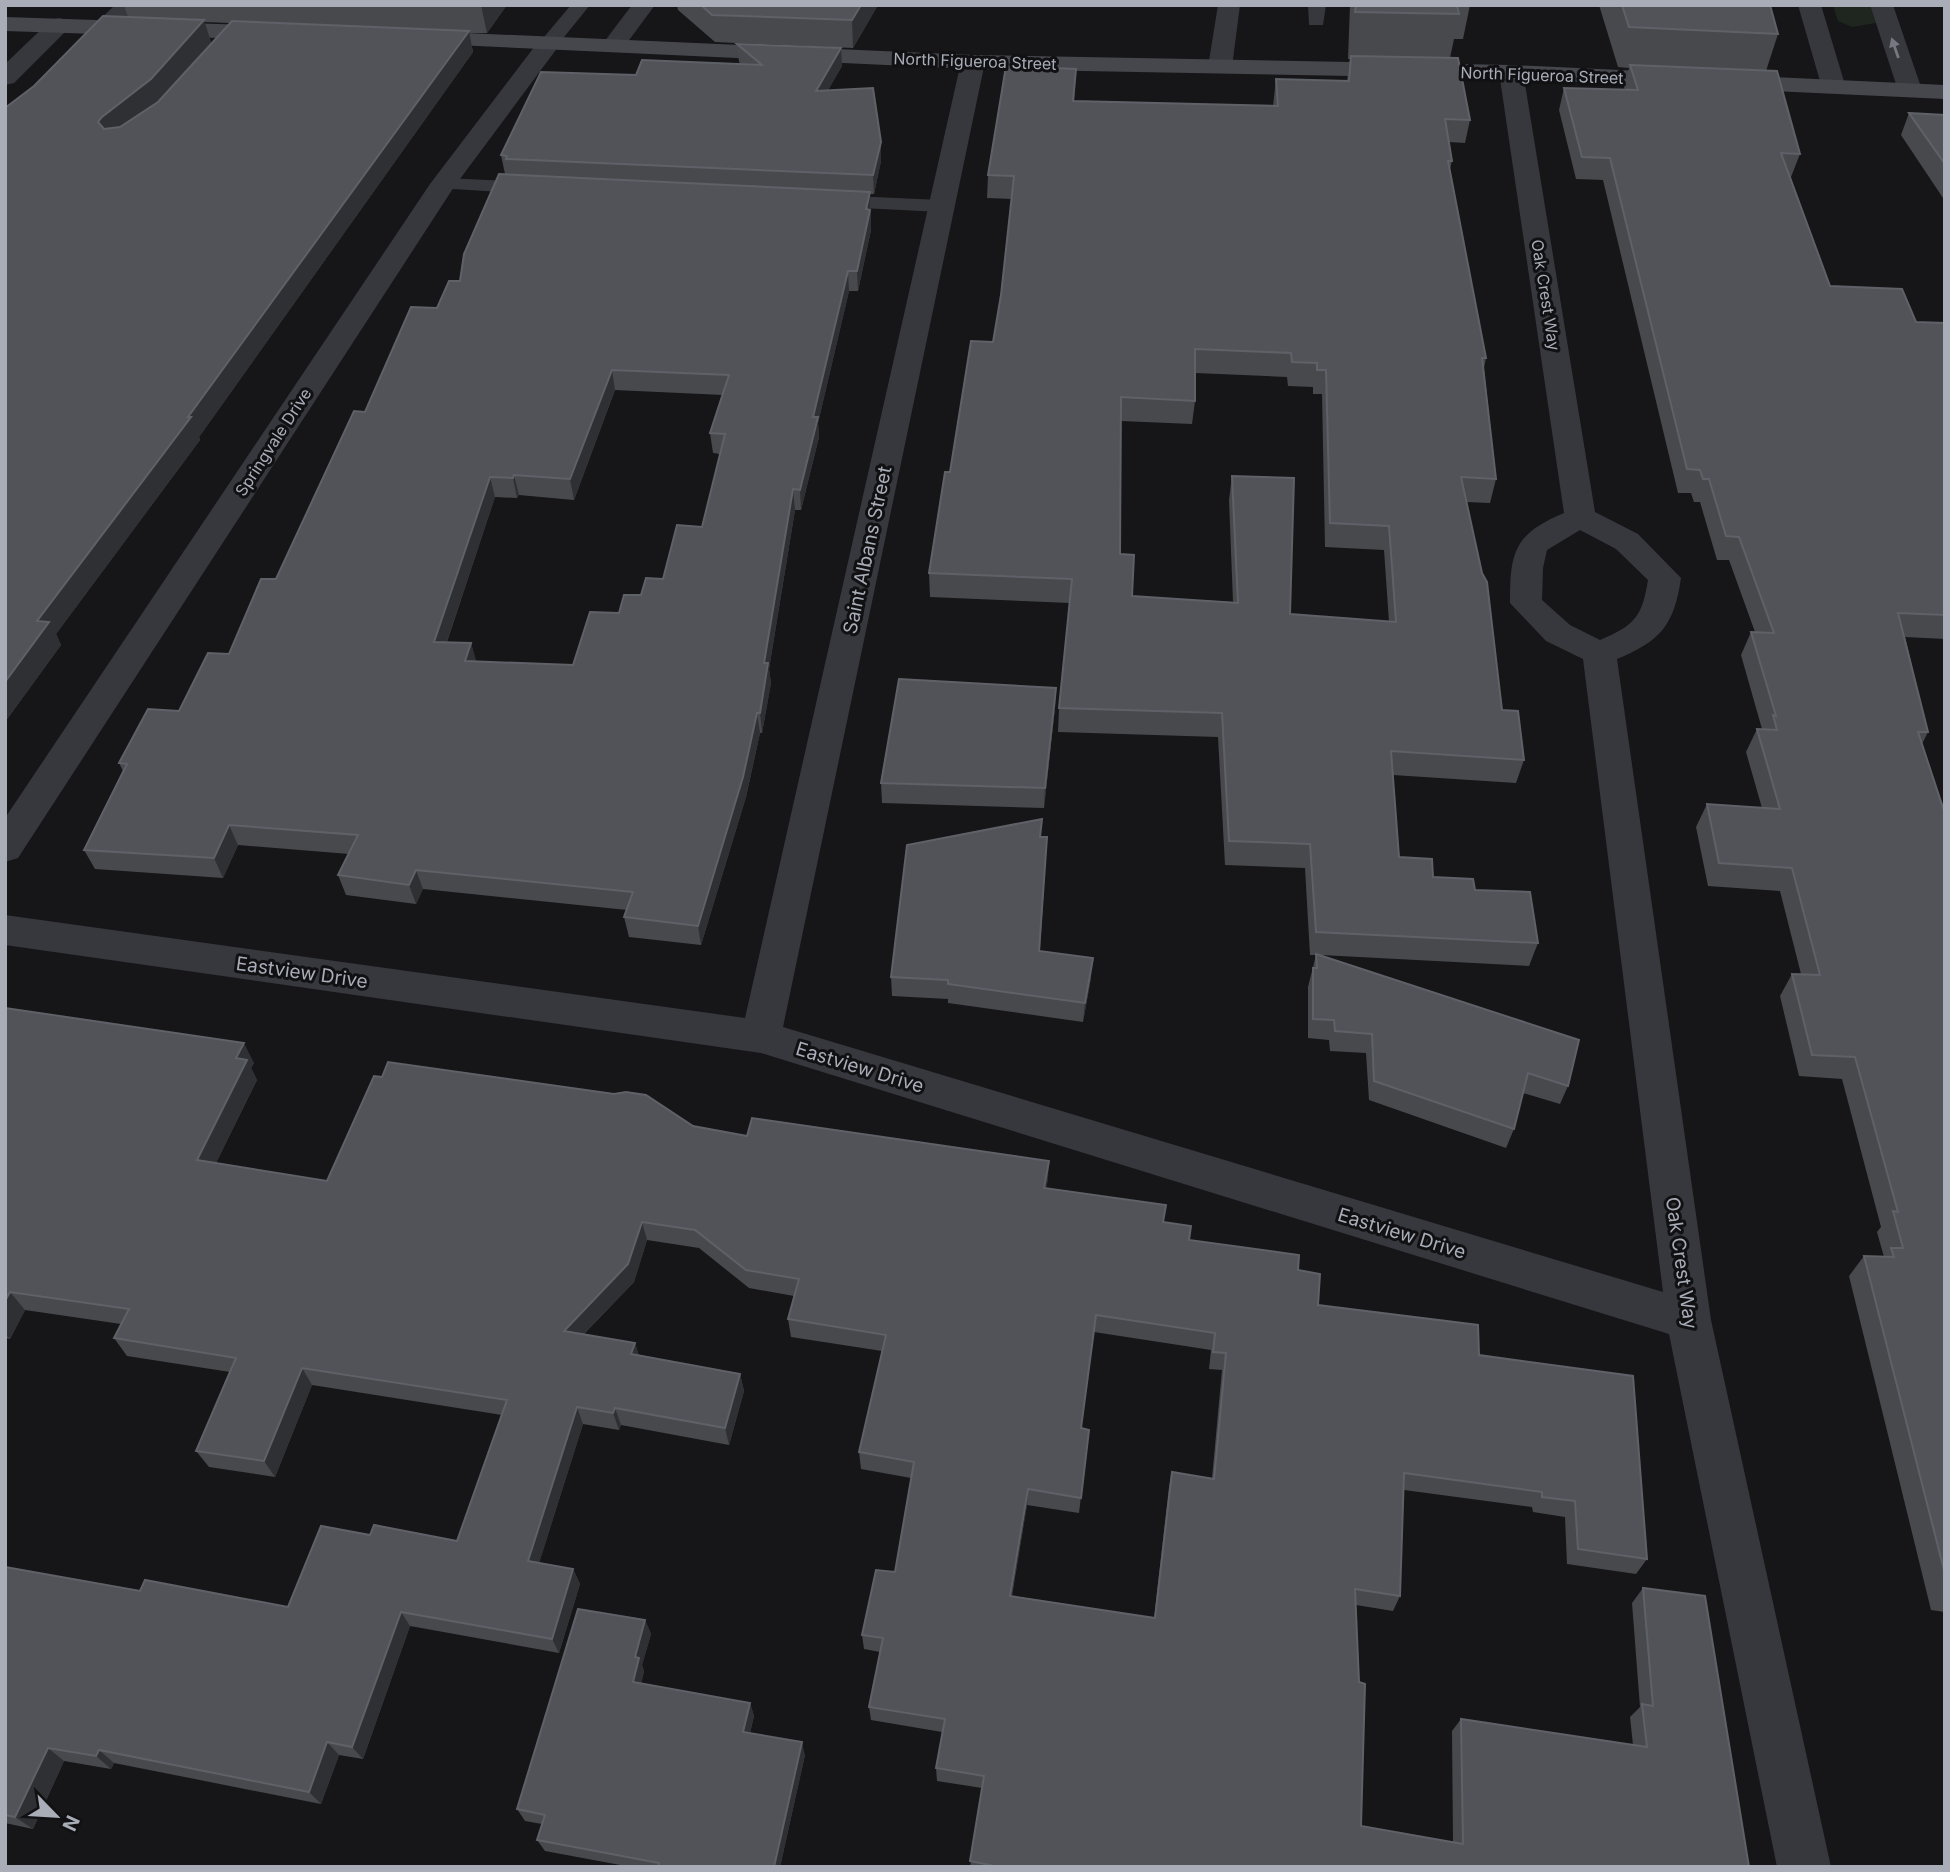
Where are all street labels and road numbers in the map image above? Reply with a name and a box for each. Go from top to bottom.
street label: North Figueroa Street [893,48,1057,74]
street label: North Figueroa Street [1460,62,1624,88]
street label: Oak Crest Way [1527,238,1565,352]
street label: Springvale Drive [231,384,315,500]
street label: Saint Albans Street [838,464,896,636]
street label: Eastview Drive [235,952,369,993]
street label: Eastview Drive [793,1037,927,1098]
street label: Oak Crest Way [1661,1196,1702,1331]
street label: Eastview Drive [1335,1203,1469,1264]

